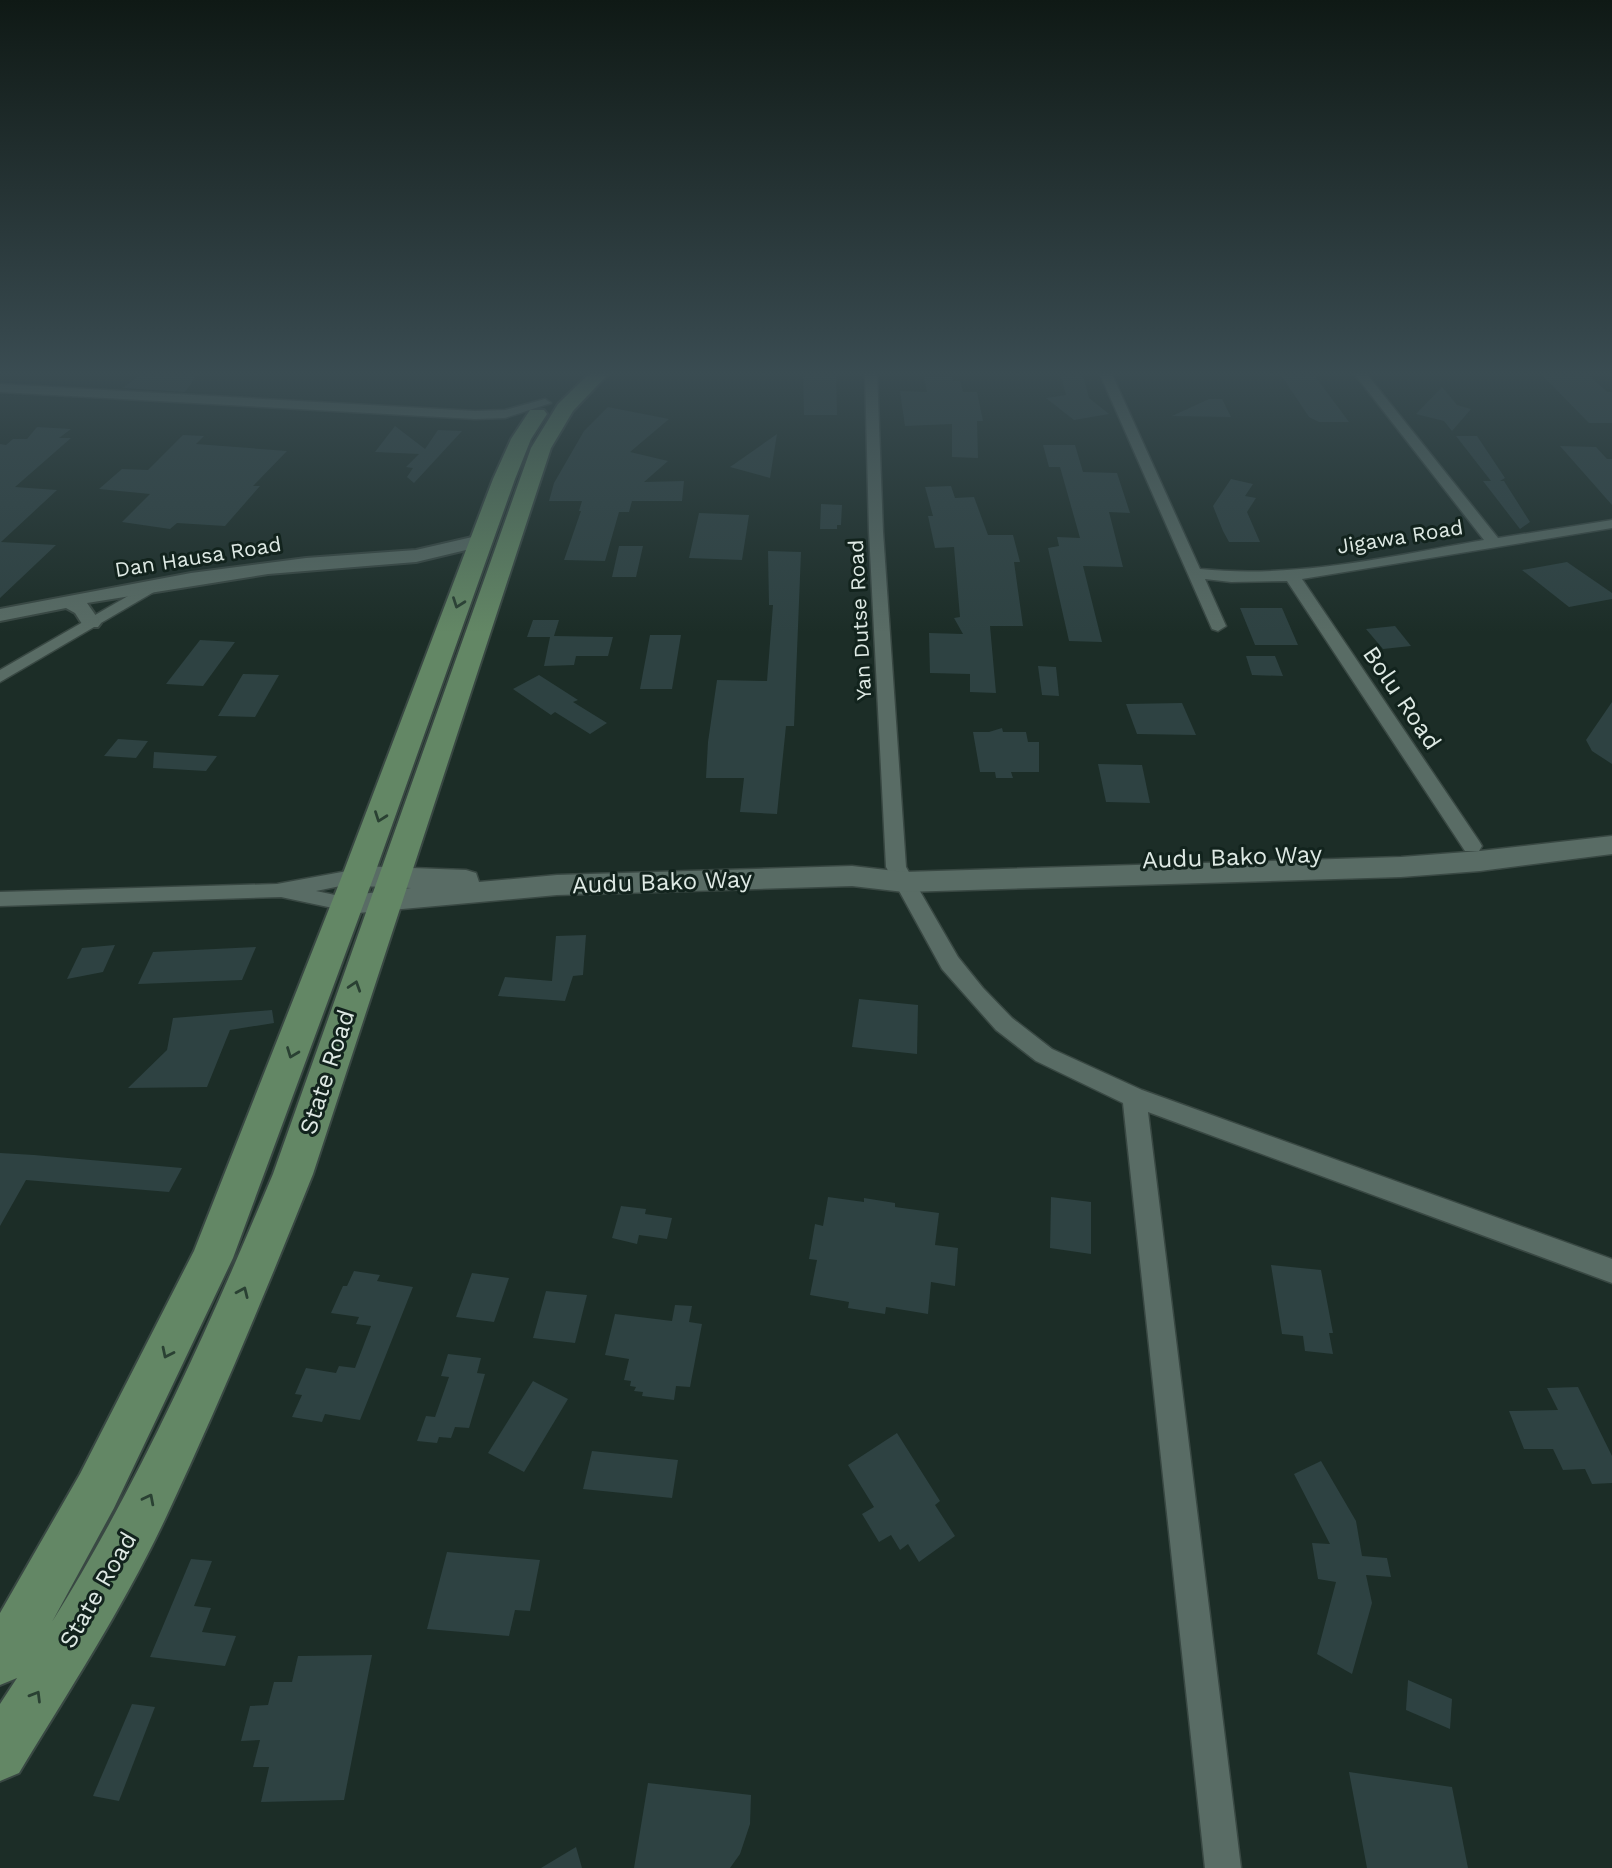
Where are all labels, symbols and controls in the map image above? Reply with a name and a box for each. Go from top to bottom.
street label: Jigawa Road [1335,514,1465,559]
street label: Dan Hausa Road [113,531,283,582]
street label: Yan Dutse Road [843,539,876,701]
one-way arrow [452,597,466,609]
street label: Bolu Road [1357,641,1447,755]
one-way arrow [374,810,388,822]
street label: Audu Bako Way [1141,840,1323,874]
street label: Audu Bako Way [571,865,753,899]
one-way arrow [347,981,361,993]
street label: State Road [294,1006,360,1138]
one-way arrow [286,1046,300,1058]
one-way arrow [235,1287,249,1299]
one-way arrow [161,1346,175,1358]
one-way arrow [141,1494,155,1506]
street label: State Road [54,1527,142,1653]
one-way arrow [28,1691,41,1704]

